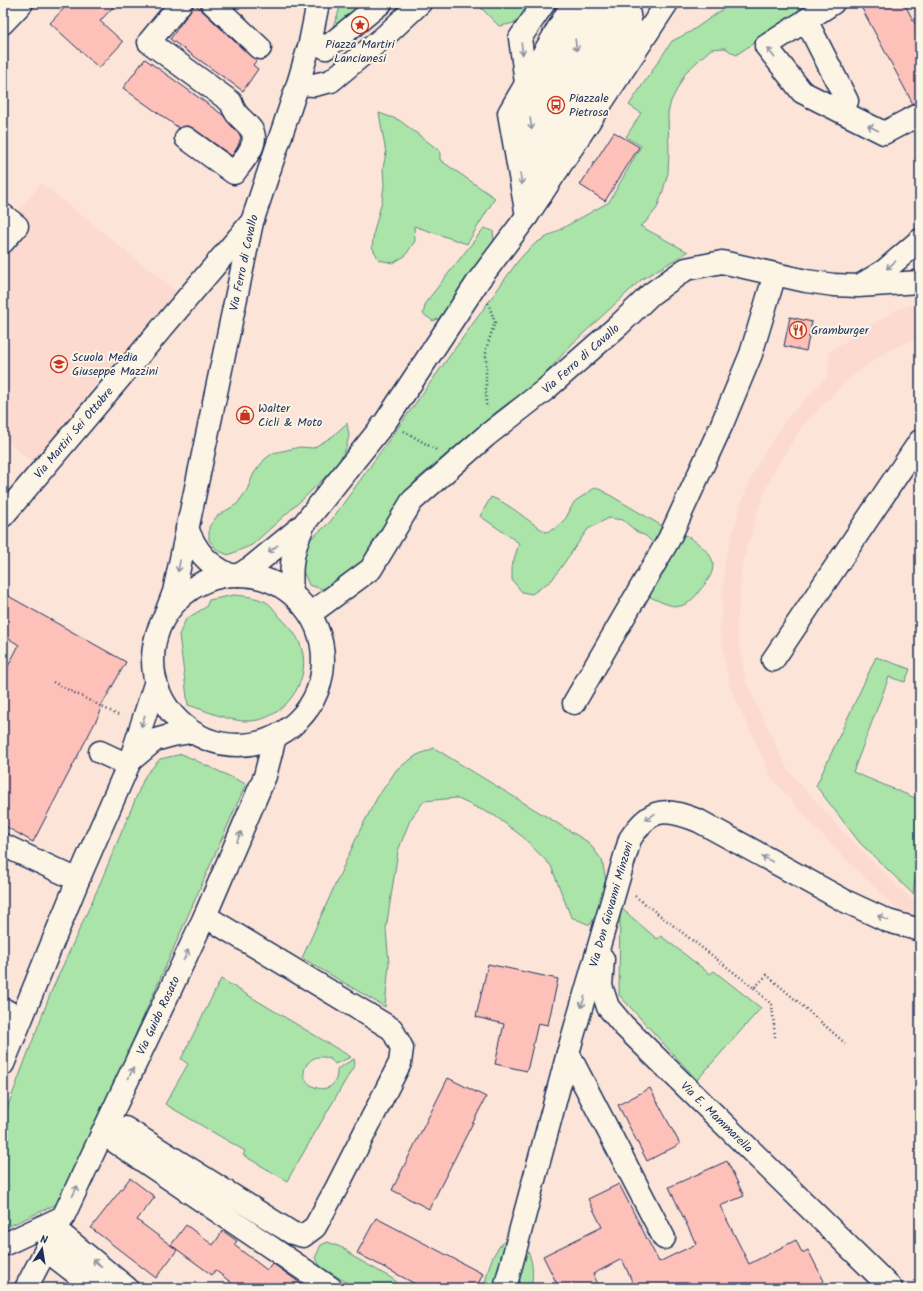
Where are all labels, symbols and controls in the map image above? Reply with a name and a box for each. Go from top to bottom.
place icon: Piazza Martiri Lancianesi [350,15,370,35]
place label: Piazza Martiri Lancianesi [325,35,396,68]
one-way arrow [572,38,580,51]
one-way arrow [518,42,525,55]
one-way arrow [767,47,776,58]
place label: Piazzale Pietrosa [569,89,609,122]
bus stop icon: Piazzale Pietrosa [546,95,566,115]
one-way arrow [527,117,535,130]
one-way arrow [868,124,880,131]
one-way arrow [517,172,525,185]
street label: Via Ferro di Cavallo [224,212,264,313]
one-way arrow [885,261,896,270]
street label: Via Ferro di Cavallo [538,320,624,399]
restaurant icon: Gramburger [788,320,808,340]
place label: Gramburger [811,321,870,340]
place label: Scuola Media Giuseppe Mazzini [72,348,159,381]
school or university icon: Scuola Media Giuseppe Mazzini [49,354,69,374]
street label: Via Martiri Sei Ottobre [29,383,119,483]
place label: Walter Cicli & Moto [258,399,322,432]
shop icon: Walter Cicli & Moto [235,405,255,425]
one-way arrow [268,545,279,554]
one-way arrow [175,559,183,572]
one-way arrow [139,714,146,727]
one-way arrow [645,813,656,821]
one-way arrow [236,831,243,843]
street label: Via Don Giovanni Minzoni [584,839,639,969]
one-way arrow [761,855,773,862]
one-way arrow [877,914,889,921]
one-way arrow [183,950,190,962]
street label: Via Guido Rosato [132,973,185,1058]
one-way arrow [579,995,586,1008]
one-way arrow [128,1067,135,1079]
street label: Via E. Mammarella [676,1077,757,1158]
one-way arrow [72,1185,79,1197]
north arrow [22,1229,62,1269]
text: N [39,1231,49,1250]
one-way arrow [91,1259,102,1268]

